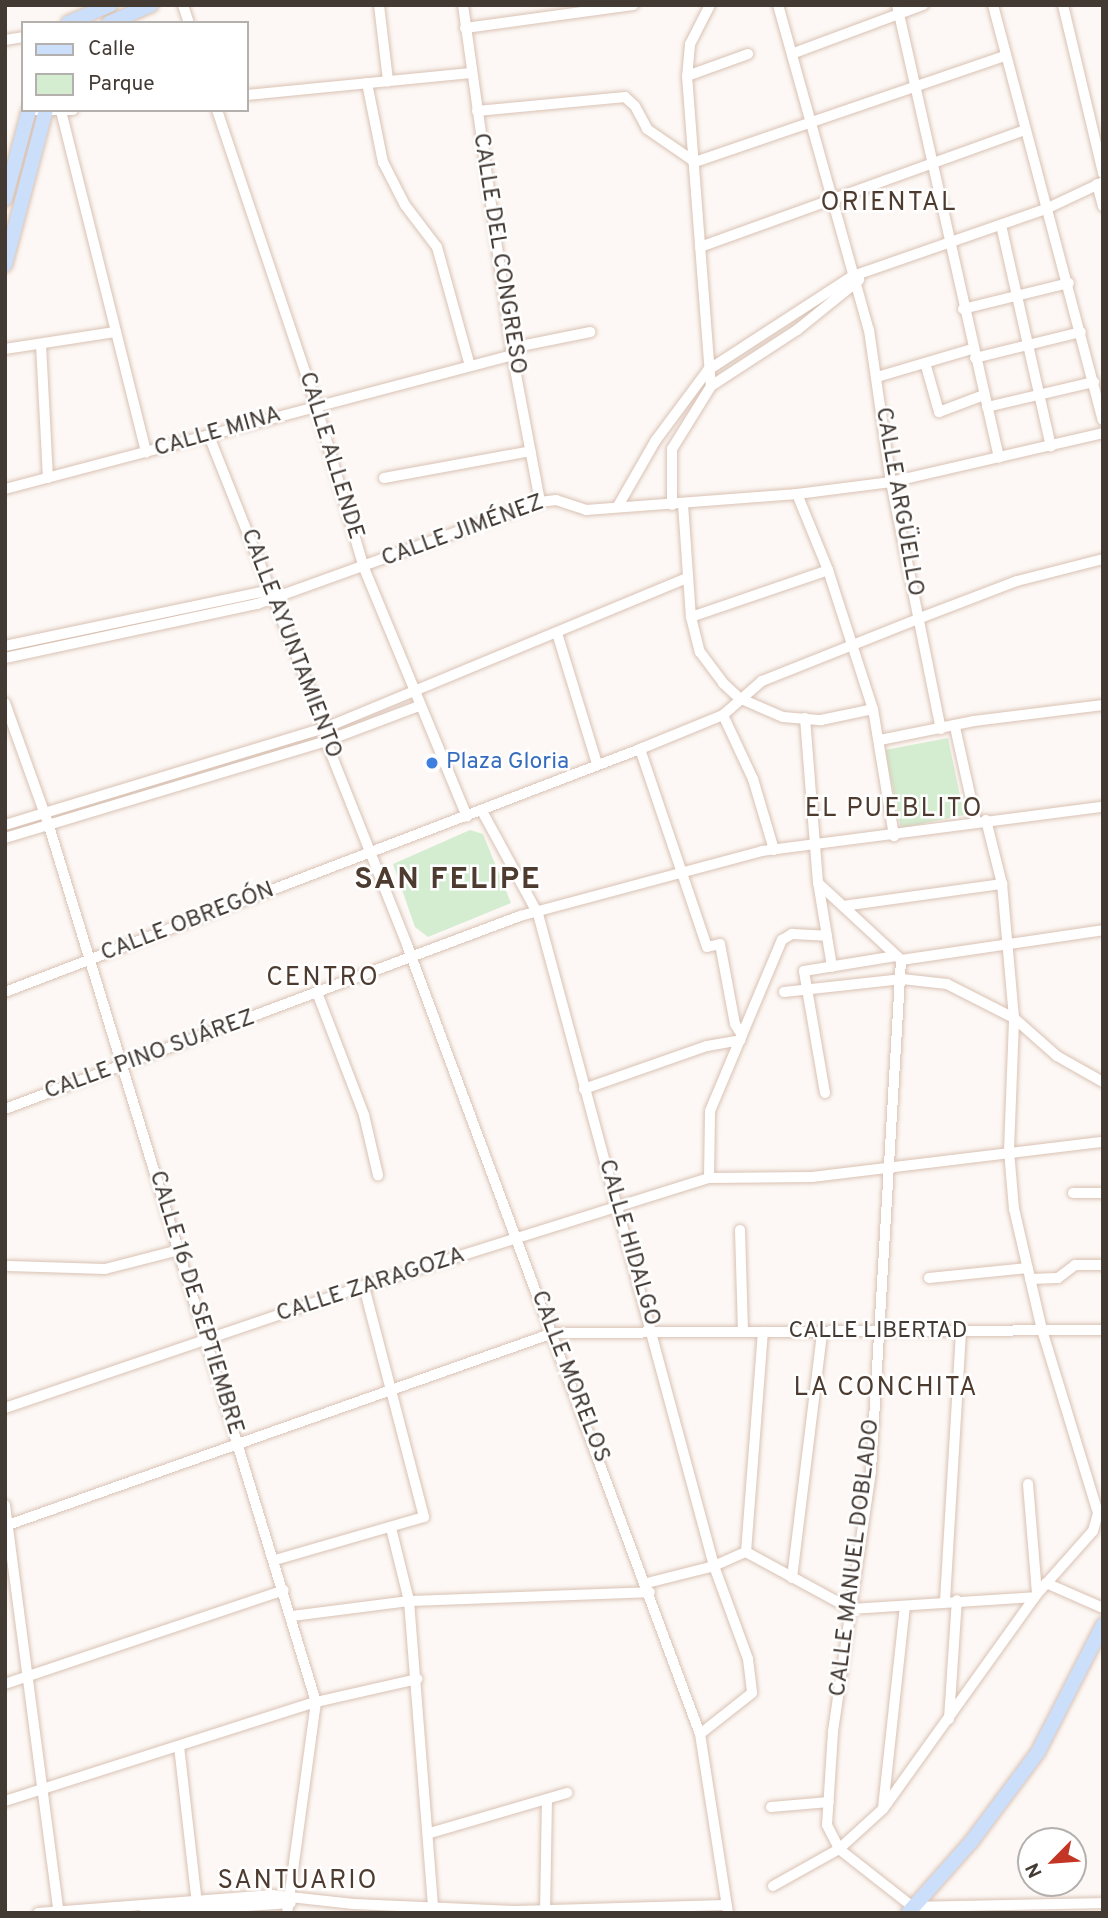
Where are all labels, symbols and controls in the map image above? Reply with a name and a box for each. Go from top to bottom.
legend [21,21,248,112]
text: Calle [88,36,135,63]
text: Parque [88,71,155,98]
street label: CALLE DEL CONGRESO [465,131,531,377]
district label: ORIENTAL [822,188,956,220]
street label: CALLE ALLENDE [291,369,369,543]
street label: CALLE MINA [151,402,285,464]
street label: CALLE ARGÜELLO [868,405,928,599]
street label: CALLE JIMÉNEZ [378,490,548,574]
street label: CALLE AYUNTAMIENTO [233,525,347,763]
place label: Plaza Gloria [446,749,569,777]
marker: Plaza Gloria [424,755,440,771]
district label: EL PUEBLITO [806,794,982,826]
district label: SAN FELIPE [356,863,540,899]
street label: CALLE OBREGÓN [97,877,279,969]
district label: CENTRO [267,963,379,995]
street label: CALLE PINO SUÁREZ [41,1005,259,1107]
street label: CALLE HIDALGO [591,1157,665,1329]
street label: CALLE 16 DE SEPTIEMBRE [142,1168,248,1438]
street label: CALLE ZARAGOZA [273,1243,469,1329]
street label: CALLE MORELOS [524,1287,614,1467]
street label: CALLE LIBERTAD [789,1318,967,1346]
district label: LA CONCHITA [794,1373,978,1405]
street label: CALLE MANUEL DOBLADO [825,1417,887,1699]
north arrow [1017,1827,1087,1897]
text: N [1021,1859,1049,1881]
district label: SANTUARIO [219,1866,377,1898]

